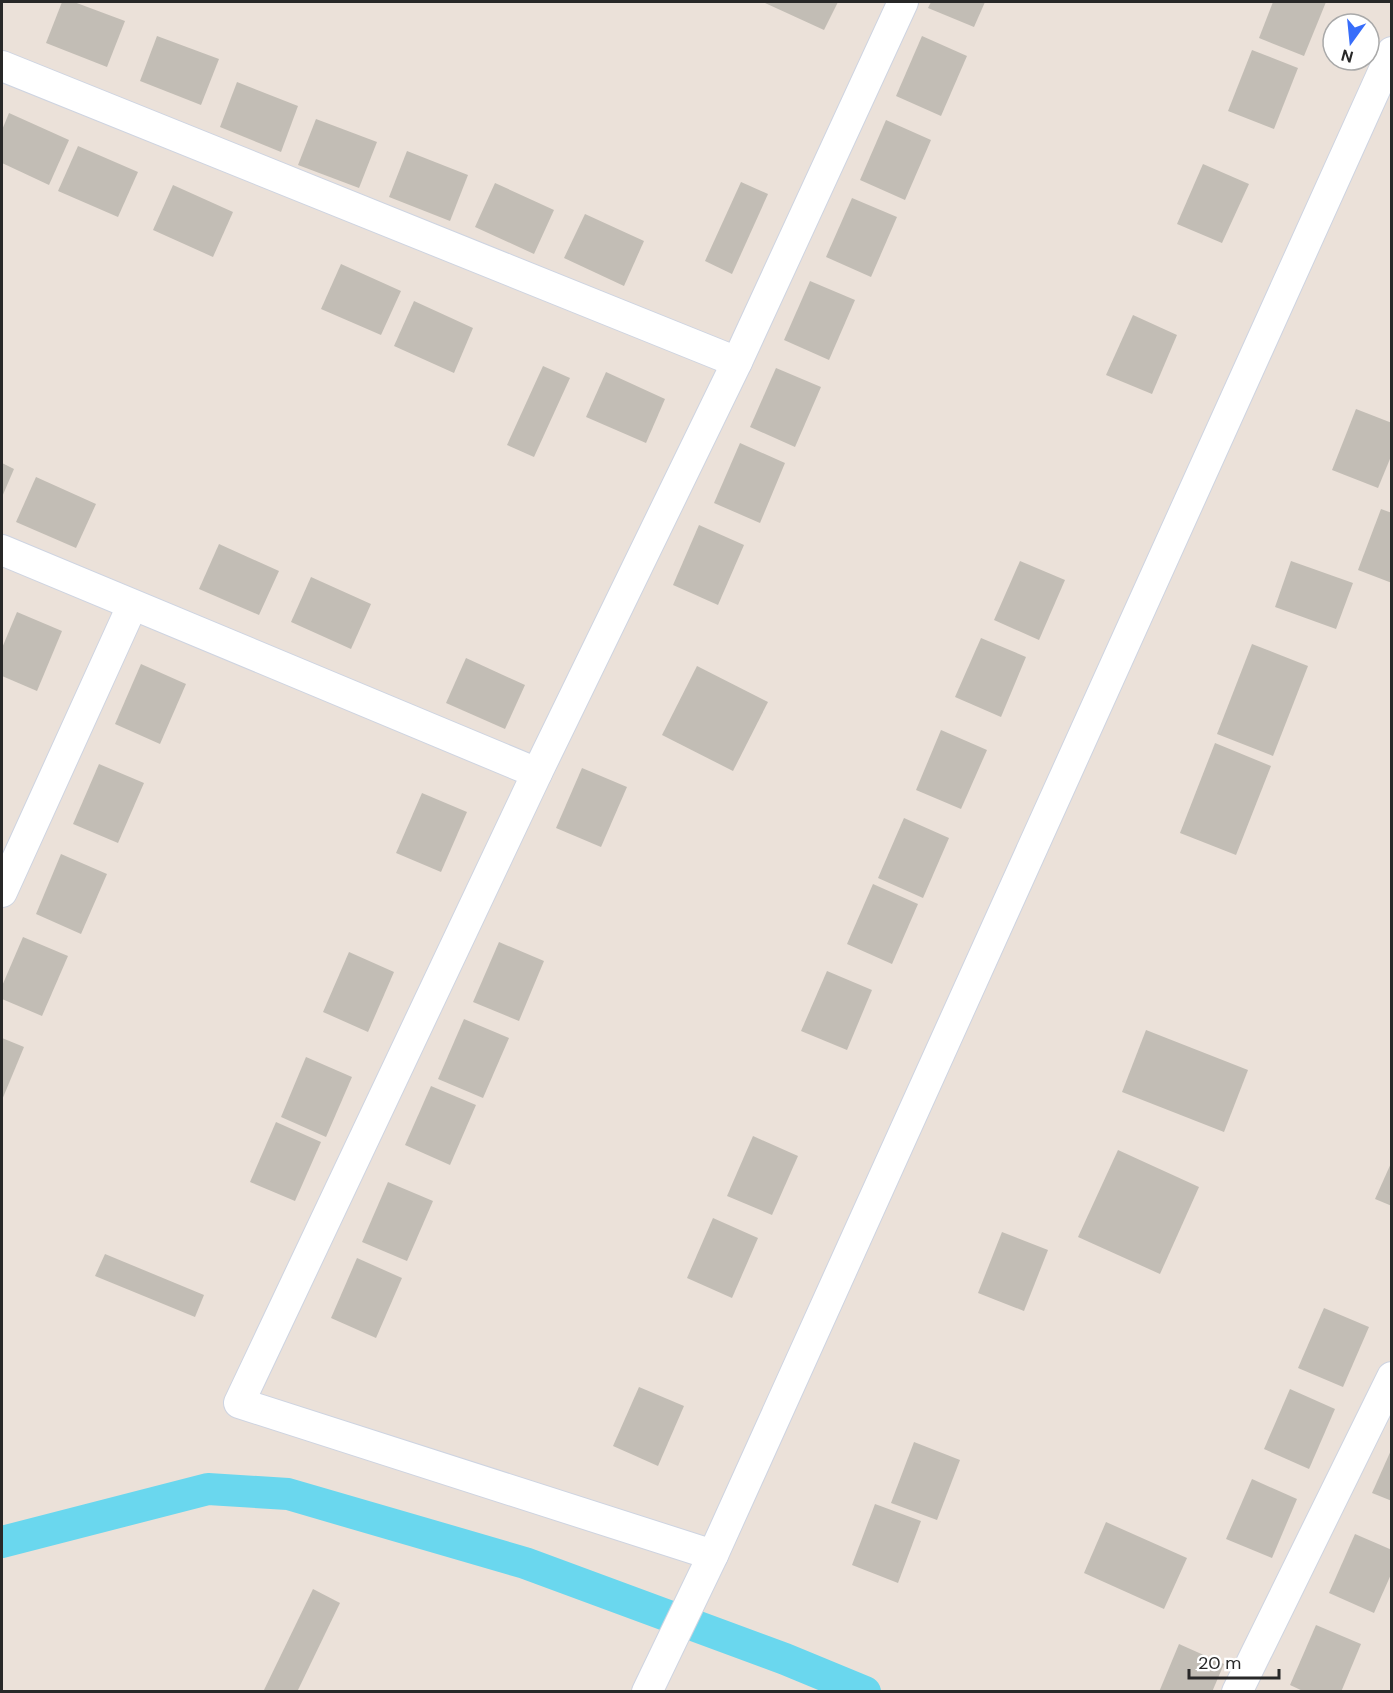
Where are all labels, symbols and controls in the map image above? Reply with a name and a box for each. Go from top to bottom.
north arrow [1321,12,1381,72]
text: N [1339,44,1356,68]
scale bar [1189,1642,1279,1680]
text: 20 m [1198,1651,1241,1675]

